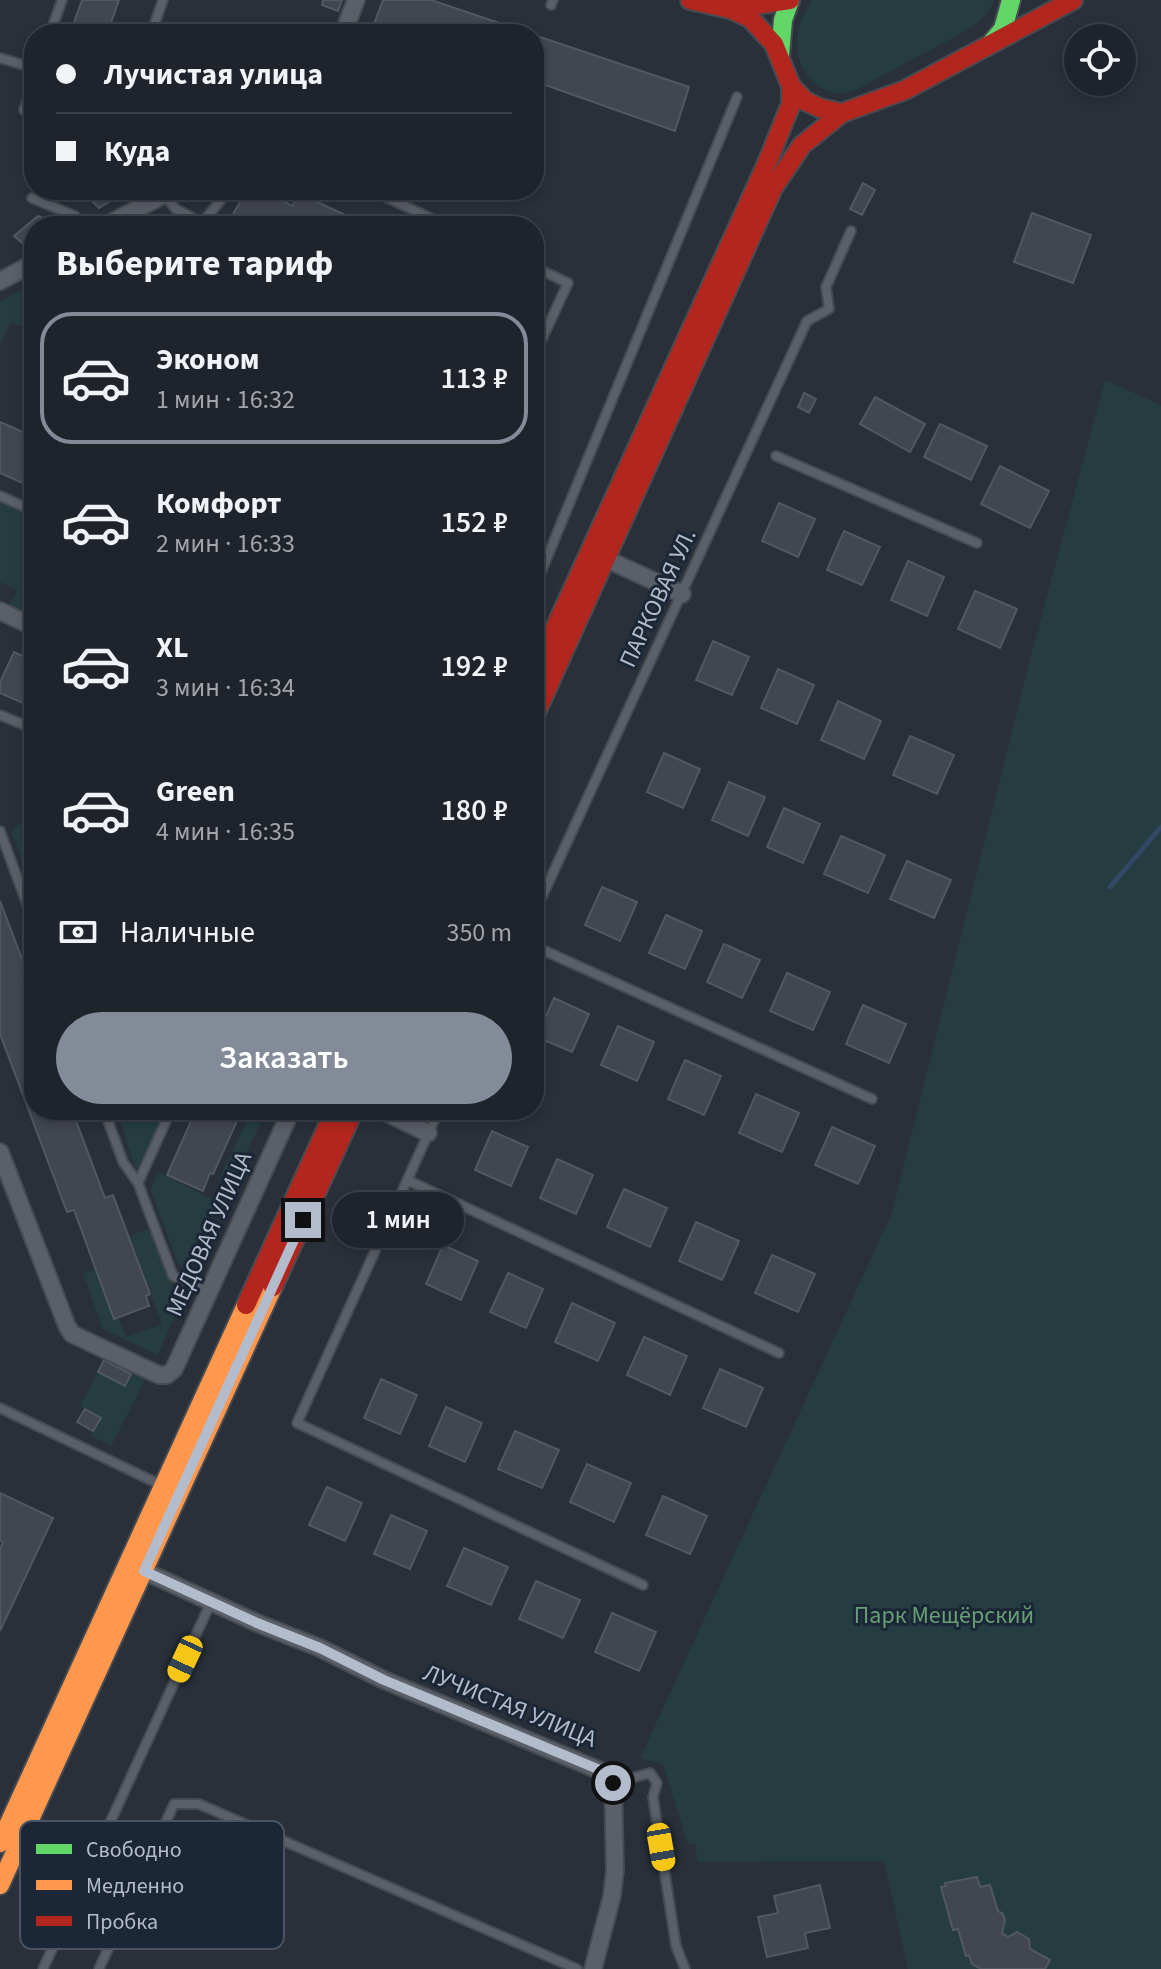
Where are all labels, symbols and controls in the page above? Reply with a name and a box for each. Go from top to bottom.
map controls [1064,24,1136,96]
button: locate [1064,24,1136,96]
text: Лучистая улица [104,53,323,96]
text: Куда [104,130,170,173]
text: Выберите тариф [56,238,333,289]
text: Эконом [156,338,260,381]
icon: car [60,342,132,414]
text: 113 ₽ [440,357,508,400]
text: 1 мин · 16:32 [156,381,295,418]
text: Комфорт [156,482,282,525]
icon: car [60,486,132,558]
text: 152 ₽ [440,501,508,544]
street label: ПАРКОВАЯ УЛ. [611,523,705,673]
text: 2 мин · 16:33 [156,525,295,562]
text: XL [156,626,189,669]
icon: car [60,630,132,702]
text: 192 ₽ [440,645,508,688]
text: 3 мин · 16:34 [156,669,295,706]
text: Green [156,770,235,813]
icon: car [60,774,132,846]
text: 180 ₽ [440,789,508,832]
text: 4 мин · 16:35 [156,813,295,850]
icon: cash [56,910,100,954]
text: Наличные [120,911,255,954]
text: 350 m [446,914,512,951]
button: Заказать [56,1012,512,1104]
street label: МЕДОВАЯ УЛИЦА [157,1146,261,1322]
callout: 1 мин [331,1192,463,1248]
text: 1 мин [365,1201,431,1238]
route end [285,1202,321,1238]
park label: Парк Мещёрский [854,1598,1034,1633]
car [164,1632,206,1686]
street label: ЛУЧИСТАЯ УЛИЦА [418,1655,602,1757]
route start [595,1765,631,1801]
legend [20,1821,284,1949]
car [645,1821,677,1873]
text: Свободно [86,1834,182,1866]
text: Медленно [86,1870,184,1902]
text: Пробка [86,1906,158,1938]

